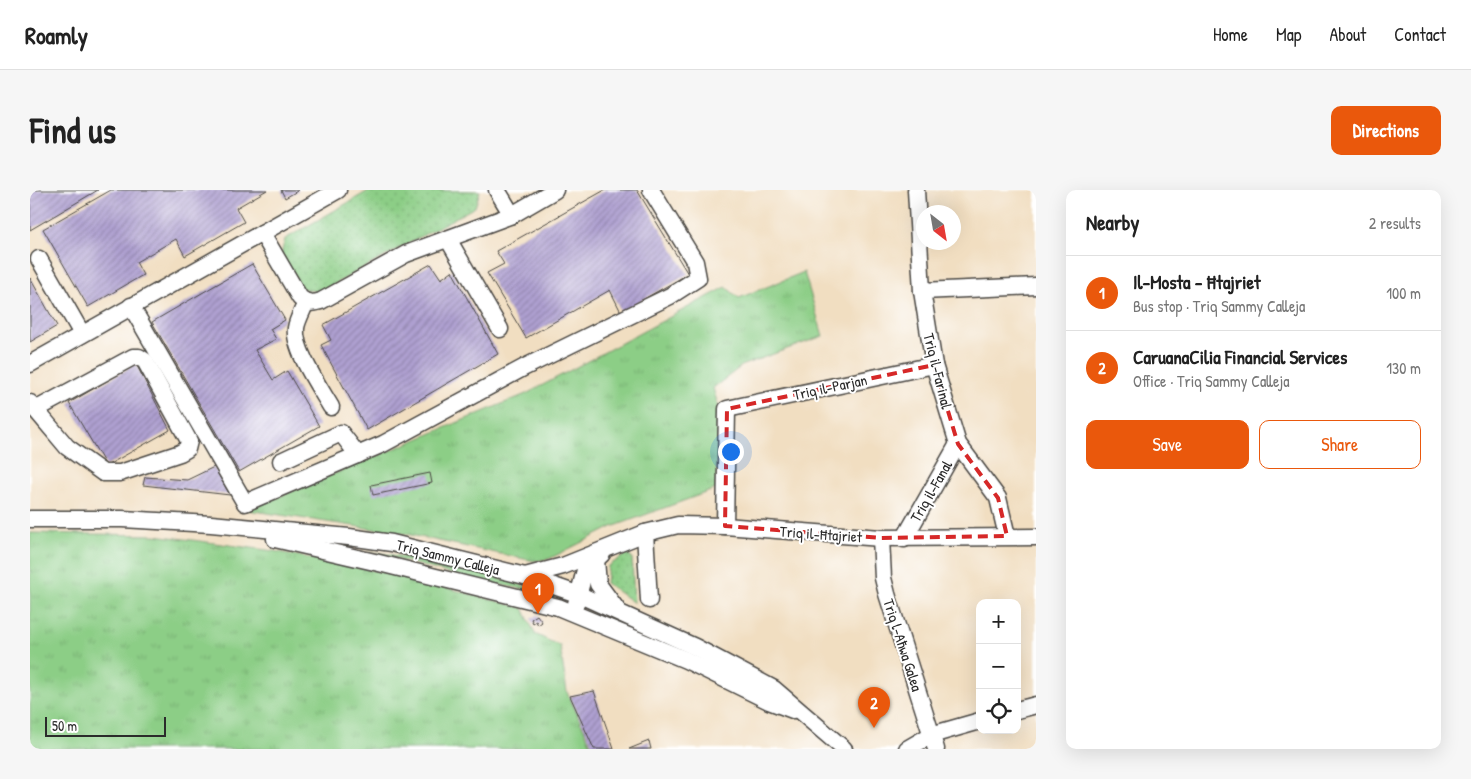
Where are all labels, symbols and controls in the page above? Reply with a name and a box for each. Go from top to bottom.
text: Roamly [25,19,88,51]
text: Home [1213,22,1248,47]
text: Map [1276,22,1301,47]
text: About [1329,22,1366,47]
text: Contact [1394,22,1446,47]
button: Directions [1331,106,1441,155]
text: Find us [30,107,116,154]
north arrow [916,205,961,250]
text: Nearby [1086,208,1139,237]
text: 2 results [1369,212,1421,234]
text: Il-Mosta - Ħtajriet [1133,269,1261,295]
text: 1 [1099,282,1105,304]
text: 100 m [1386,282,1421,304]
text: Bus stop · Triq Sammy Calleja [1133,295,1305,317]
street label: Triq il-Farinal [918,331,958,411]
text: CaruanaCilia Financial Services [1133,344,1347,370]
text: 2 [1098,357,1106,379]
text: 130 m [1386,357,1421,379]
street label: Triq il-Parjan [791,369,869,405]
text: Office · Triq Sammy Calleja [1133,370,1290,392]
button: Save [1086,420,1249,469]
button: Share [1259,420,1421,469]
your location [718,439,744,465]
street label: Triq il-Fanal [905,456,957,526]
street label: Triq il-Ħtajriet [779,521,864,547]
street label: Triq Sammy Calleja [394,534,502,580]
pin: 1 [522,573,554,614]
street label: Triq l-Aħwa Galea [878,596,928,694]
map controls [976,599,1021,734]
button: + [976,599,1021,644]
button: − [976,644,1021,689]
pin: 2 [858,687,890,728]
button: locate [976,689,1021,734]
scale bar [45,714,166,737]
text: 50 m [52,716,77,735]

